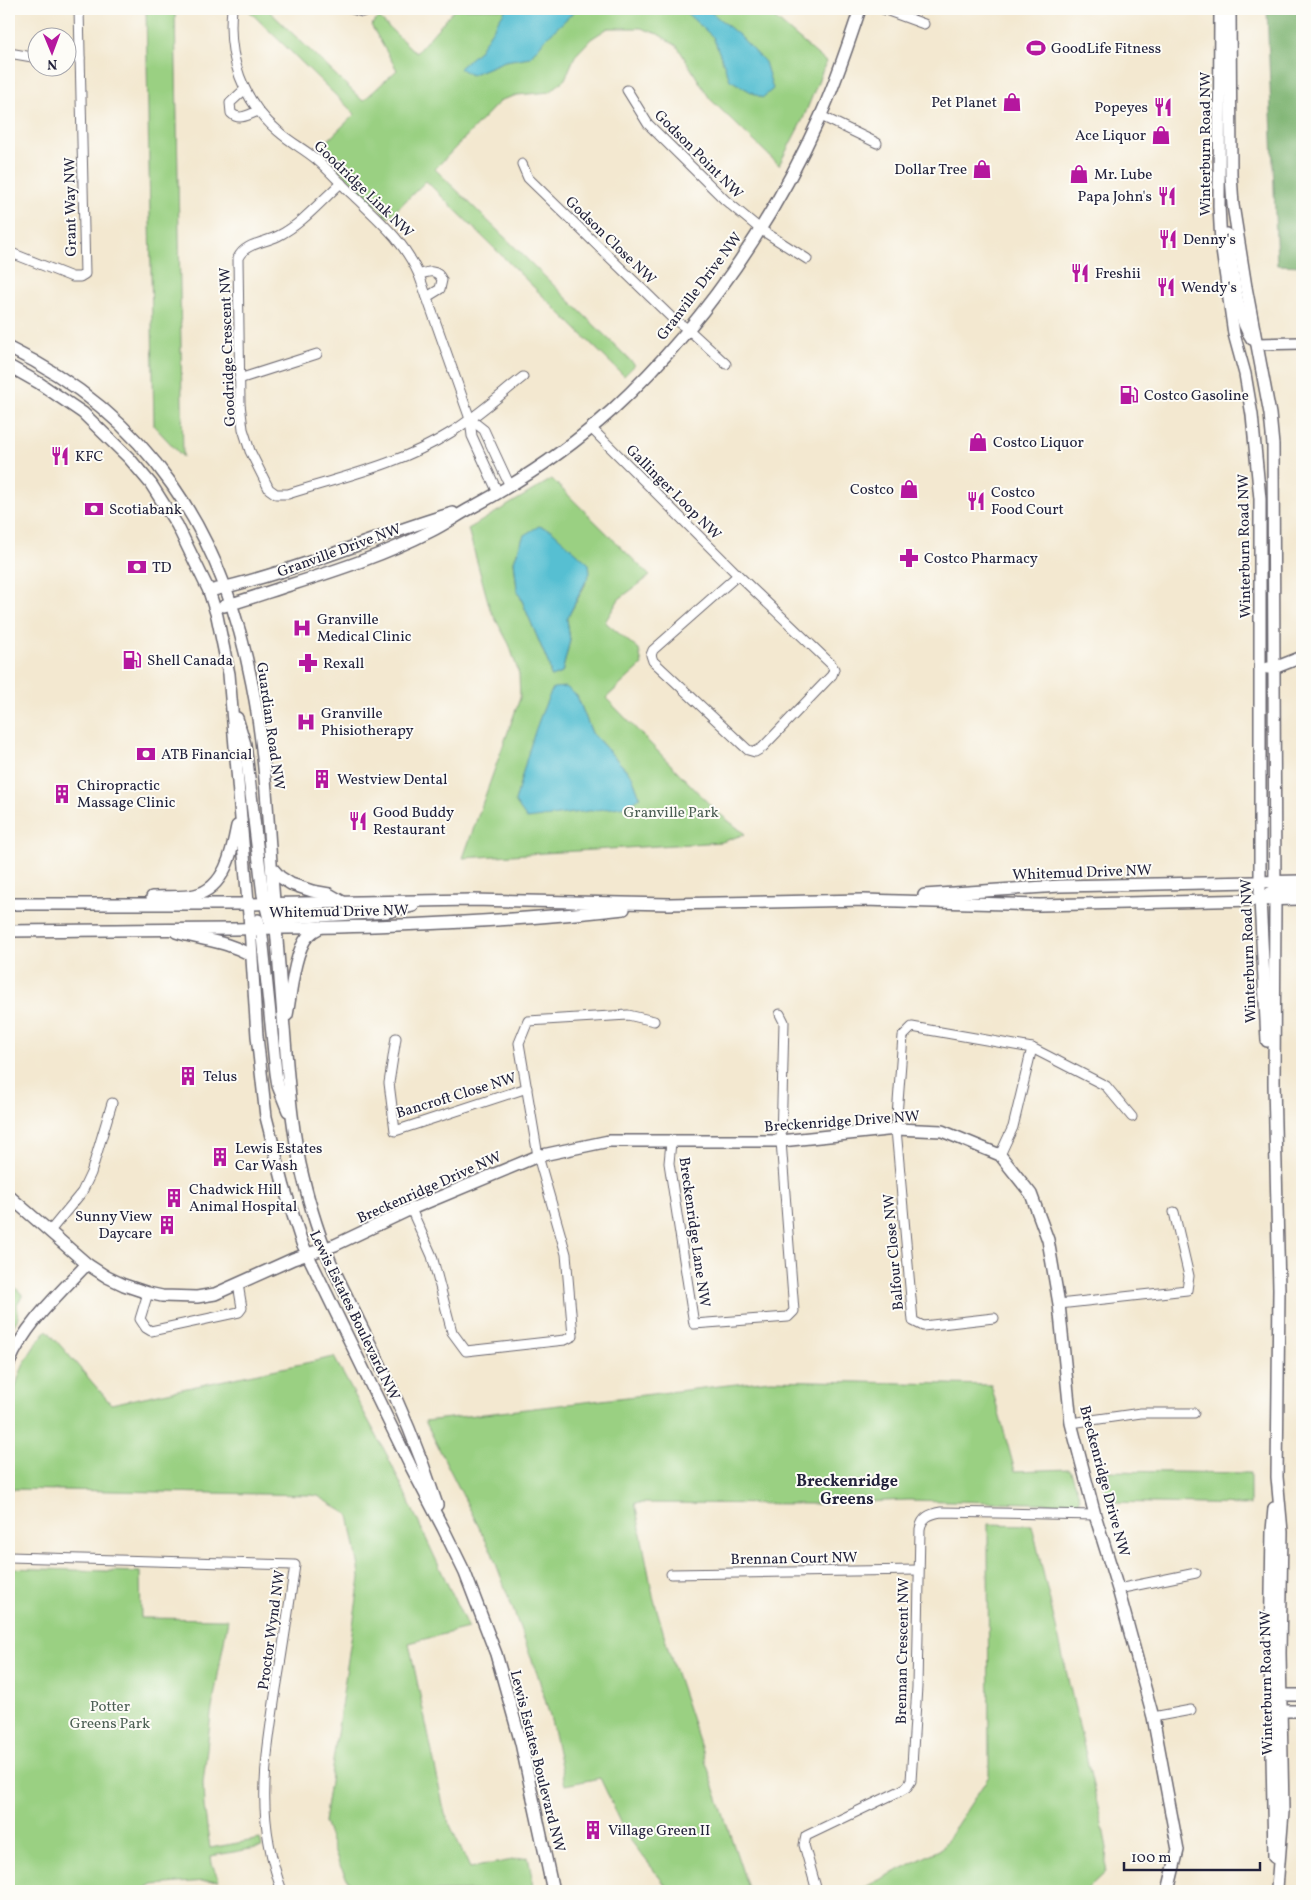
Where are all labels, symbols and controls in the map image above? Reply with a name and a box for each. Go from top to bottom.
north arrow [28,28,78,78]
sports icon: GoodLife Fitness [1025,37,1047,59]
place label: GoodLife Fitness [1051,39,1161,60]
text: N [47,54,57,73]
street label: Winterburn Road NW [1196,72,1217,216]
shop icon: Pet Planet [1001,91,1023,113]
place label: Pet Planet [931,93,997,114]
restaurant icon: Popeyes [1152,96,1174,118]
place label: Popeyes [1095,98,1148,119]
street label: Godson Point NW [649,106,747,204]
shop icon: Ace Liquor [1150,124,1172,146]
place label: Ace Liquor [1075,126,1146,147]
street label: Goodridge Link NW [308,137,418,243]
street label: Grant Way NW [60,157,83,257]
shop icon: Dollar Tree [971,158,993,180]
place label: Dollar Tree [894,160,967,181]
shop icon: Mr. Lube [1068,163,1090,185]
place label: Mr. Lube [1094,165,1152,186]
restaurant icon: Papa John's [1156,185,1178,207]
place label: Papa John's [1077,187,1152,208]
street label: Godson Close NW [560,192,660,290]
restaurant icon: Denny's [1157,228,1179,250]
street label: Granville Drive NW [653,229,748,345]
place label: Denny's [1183,230,1236,251]
restaurant icon: Freshii [1069,262,1091,284]
place label: Freshii [1095,264,1141,285]
street label: Goodridge Crescent NW [215,267,242,427]
restaurant icon: Wendy's [1155,276,1177,298]
place label: Wendy's [1181,278,1237,299]
fuel station icon: Costco Gasoline [1118,384,1140,406]
place label: Costco Gasoline [1144,386,1249,407]
shop icon: Costco Liquor [967,431,989,453]
place label: Costco Liquor [993,433,1084,454]
street label: Gallinger Loop NW [621,441,725,545]
restaurant icon: KFC [49,445,71,467]
place label: KFC [75,447,104,468]
street label: Winterburn Road NW [1234,474,1257,618]
shop icon: Costco [898,478,920,500]
place label: Costco [850,480,894,501]
place label: Costco Food Court [991,483,1064,521]
restaurant icon: Costco Food Court [965,490,987,512]
bank icon: Scotiabank [83,498,105,520]
place label: Scotiabank [109,500,182,521]
street label: Granville Drive NW [275,519,404,584]
pharmacy icon: Costco Pharmacy [898,547,920,569]
place label: Costco Pharmacy [924,549,1038,570]
bank icon: TD [126,556,148,578]
place label: TD [152,558,171,579]
place label: Granville Medical Clinic [317,610,412,648]
hospital icon: Granville Medical Clinic [291,617,313,639]
fuel station icon: Shell Canada [121,649,143,671]
place label: Shell Canada [147,651,233,672]
pharmacy icon: Rexall [297,652,319,674]
place label: Rexall [323,654,364,675]
street label: Guardian Road NW [250,661,289,791]
place label: Granville Phisiotherapy [321,704,414,742]
hospital icon: Granville Phisiotherapy [295,711,317,733]
bank icon: ATB Financial [135,743,157,765]
place label: ATB Financial [161,745,252,766]
building icon: Westview Dental [311,768,333,790]
place label: Westview Dental [337,770,447,791]
place label: Chiropractic Massage Clinic [77,776,176,814]
building icon: Chiropractic Massage Clinic [51,783,73,805]
place label: Good Buddy Restaurant [373,803,454,841]
park label: Granville Park [623,803,719,824]
restaurant icon: Good Buddy Restaurant [347,810,369,832]
street label: Whitemud Drive NW [1012,861,1152,886]
street label: Winterburn Road NW [1236,878,1263,1024]
street label: Whitemud Drive NW [269,901,409,924]
building icon: Telus [177,1065,199,1087]
place label: Telus [203,1067,237,1088]
street label: Bancroft Close NW [394,1068,519,1125]
street label: Breckenridge Drive NW [764,1107,921,1138]
place label: Lewis Estates Car Wash [235,1139,323,1177]
building icon: Lewis Estates Car Wash [209,1146,231,1168]
street label: Breckenridge Drive NW [354,1147,505,1230]
street label: Breckenridge Lane NW [673,1156,714,1309]
place label: Chadwick Hill Animal Hospital [189,1180,297,1218]
building icon: Chadwick Hill Animal Hospital [163,1187,185,1209]
street label: Balfour Close NW [879,1193,910,1311]
place label: Sunny View Daycare [75,1207,152,1245]
building icon: Sunny View Daycare [156,1214,178,1236]
street label: Lewis Estates Boulevard NW [303,1227,404,1404]
street label: Breckenridge Drive NW [1073,1403,1134,1559]
district label: Breckenridge Greens [796,1471,898,1511]
street label: Brennan Court NW [730,1548,858,1571]
street label: Proctor Wynd NW [254,1569,291,1691]
street label: Brennan Crescent NW [892,1577,915,1725]
street label: Winterburn Road NW [1256,1611,1279,1755]
street label: Lewis Estates Boulevard NW [504,1668,569,1855]
park label: Potter Greens Park [70,1697,150,1735]
building icon: Village Green II [582,1819,604,1841]
place label: Village Green II [608,1821,710,1842]
scale bar [1124,1840,1260,1872]
text: 100 m [1131,1848,1171,1869]

